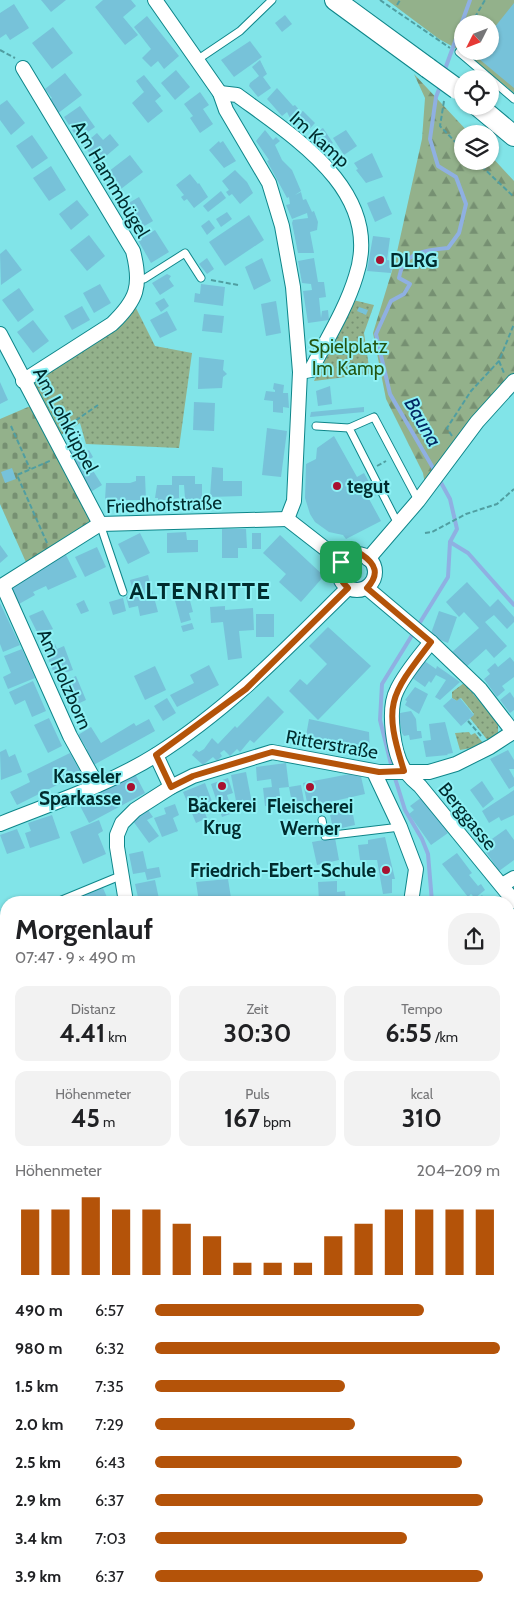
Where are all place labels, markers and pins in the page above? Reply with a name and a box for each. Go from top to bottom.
place label: DLRG [390,249,438,272]
marker: DLRG [374,254,386,266]
place label: tegut [347,475,390,498]
marker: tegut [331,480,343,492]
pin [320,541,362,583]
place label: Kasseler Sparkasse [39,765,122,810]
marker: Bäckerei Krug [216,780,228,792]
marker: Kasseler Sparkasse [125,781,137,793]
marker: Fleischerei Werner [304,781,316,793]
place label: Bäckerei Krug [187,794,257,839]
place label: Fleischerei Werner [267,795,353,840]
place label: Friedrich-Ebert-Schule [190,859,376,882]
marker: Friedrich-Ebert-Schule [380,864,392,876]

